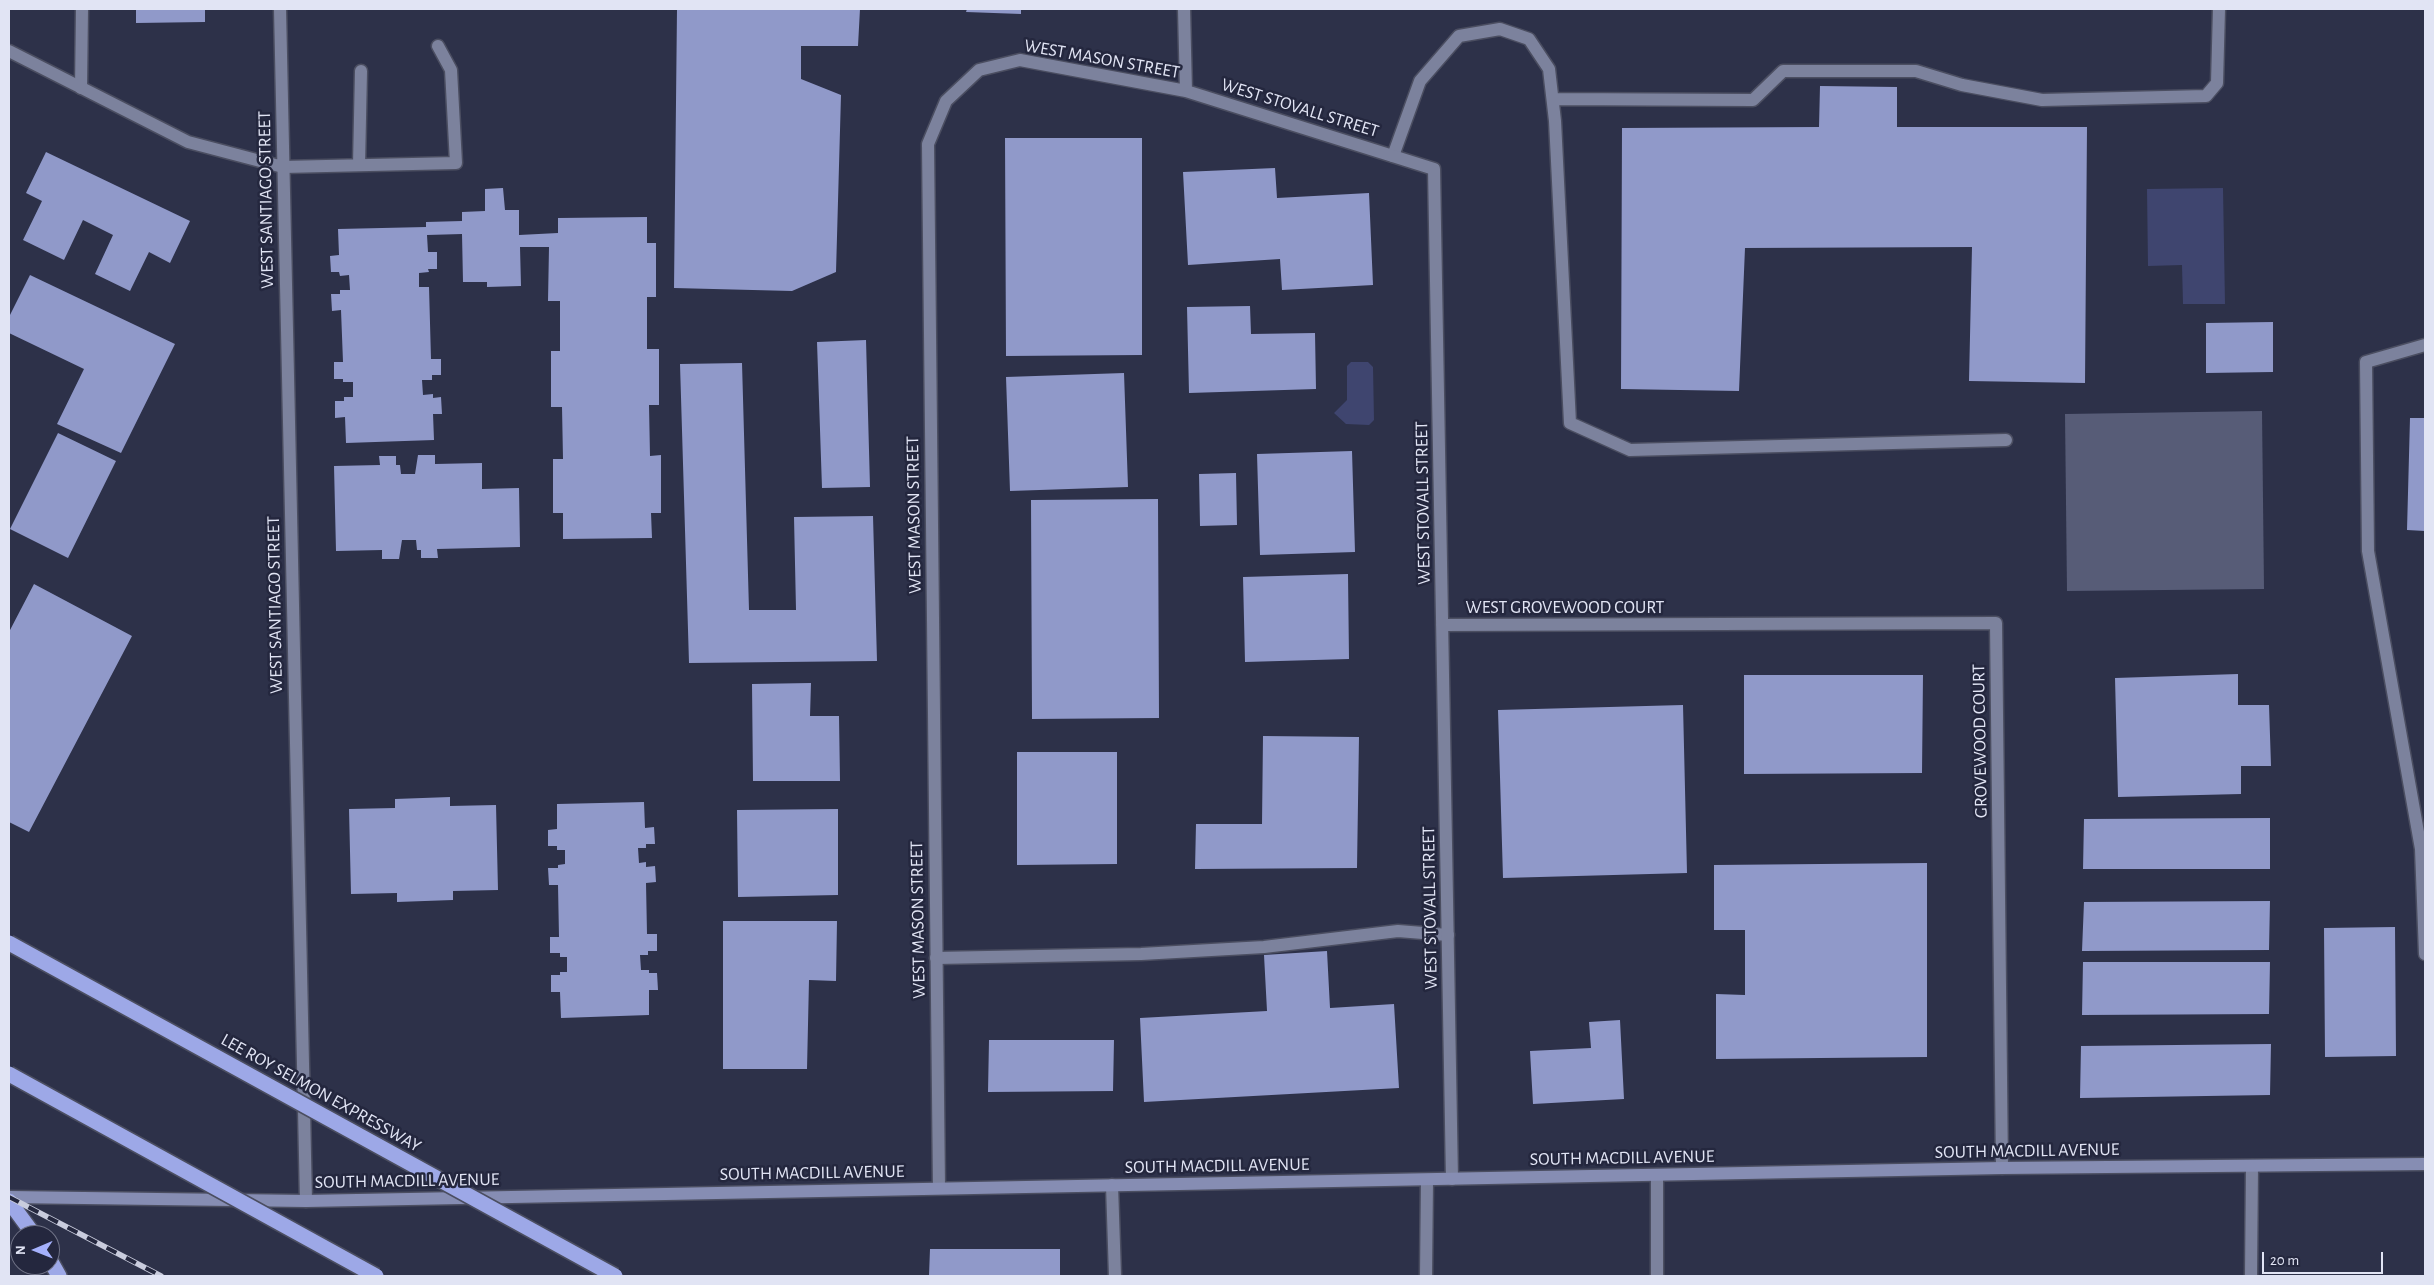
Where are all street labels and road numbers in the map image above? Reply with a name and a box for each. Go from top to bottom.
street label: WEST MASON STREET [1022,35,1182,83]
street label: WEST STOVALL STREET [1219,74,1381,142]
street label: WEST SANTIAGO STREET [254,111,278,289]
street label: WEST STOVALL STREET [1411,421,1435,585]
street label: WEST MASON STREET [902,436,926,594]
street label: WEST SANTIAGO STREET [263,516,287,694]
street label: WEST GROVEWOOD COURT [1466,597,1664,619]
street label: GROVEWOOD COURT [1968,664,1992,818]
street label: WEST STOVALL STREET [1418,826,1442,990]
street label: WEST MASON STREET [906,841,930,999]
street label: LEE ROY SELMON EXPRESSWAY [217,1029,425,1157]
street label: SOUTH MACDILL AVENUE [1935,1139,2119,1163]
street label: SOUTH MACDILL AVENUE [1530,1146,1714,1170]
street label: SOUTH MACDILL AVENUE [1125,1154,1309,1178]
street label: SOUTH MACDILL AVENUE [720,1161,904,1185]
street label: SOUTH MACDILL AVENUE [315,1169,499,1193]

